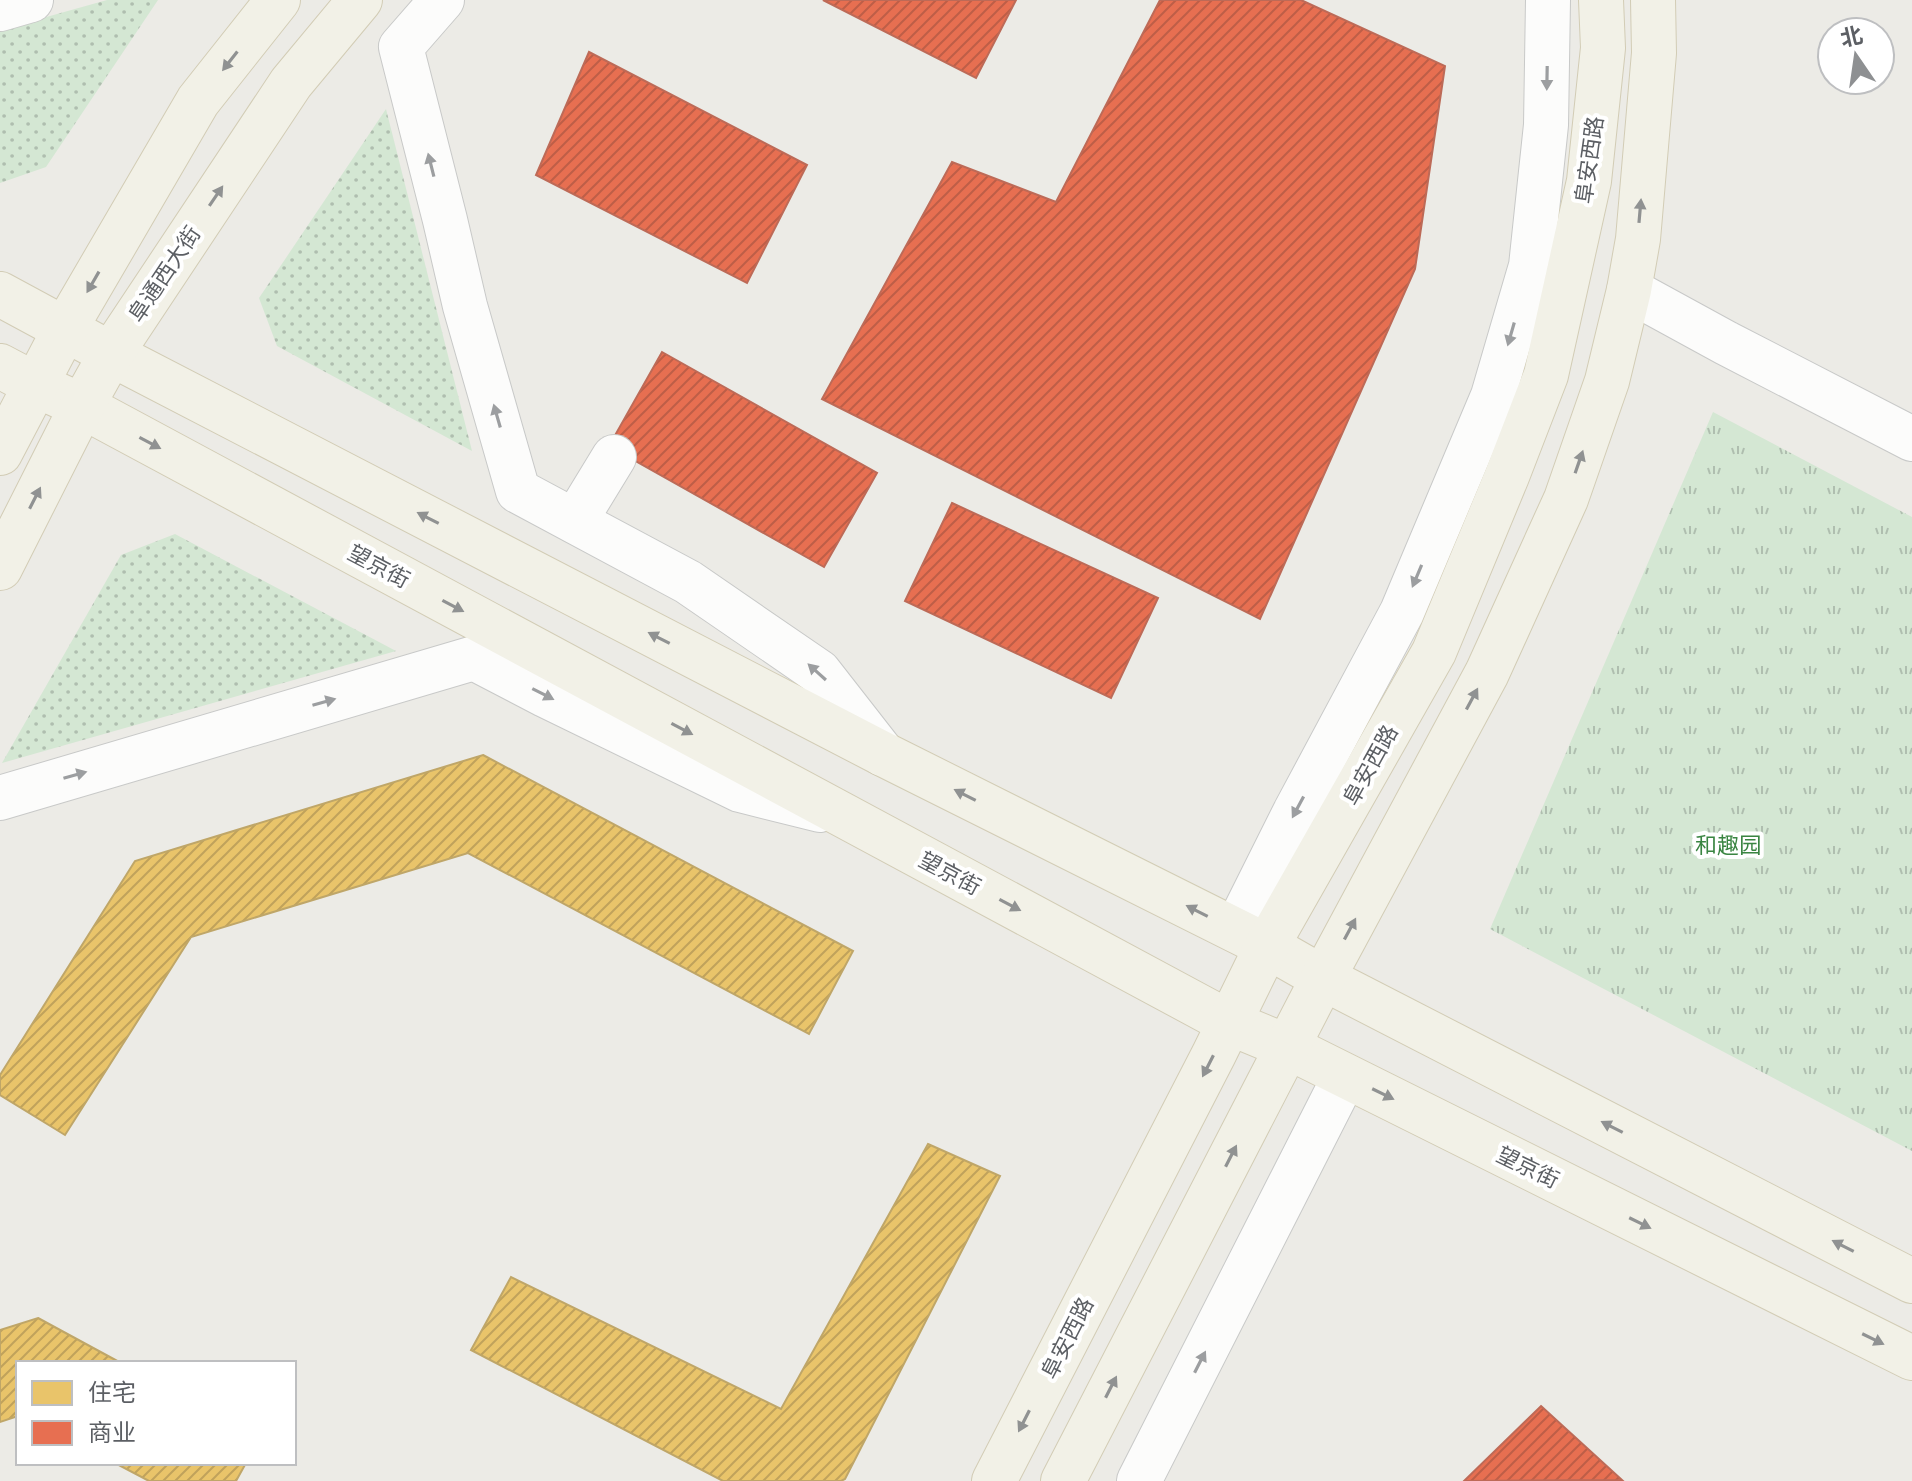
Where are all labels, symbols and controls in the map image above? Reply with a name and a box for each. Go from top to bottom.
north arrow [1816,16,1896,96]
text: 北 [1838,20,1865,53]
one-way arrow [222,51,238,71]
one-way arrow [1541,66,1553,91]
street label: 阜安西路 [1569,114,1609,206]
one-way arrow [425,152,437,177]
one-way arrow [208,186,223,207]
one-way arrow [1634,198,1647,223]
street label: 阜通西大街 [122,221,206,327]
one-way arrow [86,270,100,293]
one-way arrow [1504,323,1517,347]
one-way arrow [490,404,503,428]
one-way arrow [139,437,162,450]
one-way arrow [1573,450,1585,474]
one-way arrow [28,487,42,510]
one-way arrow [416,512,439,525]
street label: 望京街 [343,538,415,594]
one-way arrow [1410,564,1423,588]
one-way arrow [442,599,465,613]
one-way arrow [647,631,670,644]
one-way arrow [807,664,827,681]
one-way arrow [531,687,554,701]
one-way arrow [1466,688,1479,711]
one-way arrow [313,695,337,708]
street label: 阜安西路 [1336,720,1404,810]
one-way arrow [671,722,694,736]
one-way arrow [62,769,87,781]
one-way arrow [953,788,976,802]
one-way arrow [1291,796,1304,819]
park label: 和趣园 [1695,831,1761,859]
street label: 望京街 [914,845,986,901]
one-way arrow [999,898,1022,911]
one-way arrow [1186,904,1209,918]
one-way arrow [1343,917,1356,940]
one-way arrow [1201,1055,1214,1078]
one-way arrow [1371,1087,1394,1101]
one-way arrow [1600,1120,1623,1133]
street label: 望京街 [1492,1140,1564,1194]
one-way arrow [1225,1145,1238,1168]
one-way arrow [1629,1216,1652,1229]
one-way arrow [1831,1239,1854,1252]
street label: 阜安西路 [1035,1292,1099,1384]
one-way arrow [1862,1332,1885,1345]
one-way arrow [1193,1350,1206,1373]
legend [16,1361,296,1465]
one-way arrow [1105,1375,1118,1398]
text: 住宅 [88,1377,136,1408]
one-way arrow [1018,1410,1031,1433]
text: 商业 [88,1417,136,1448]

